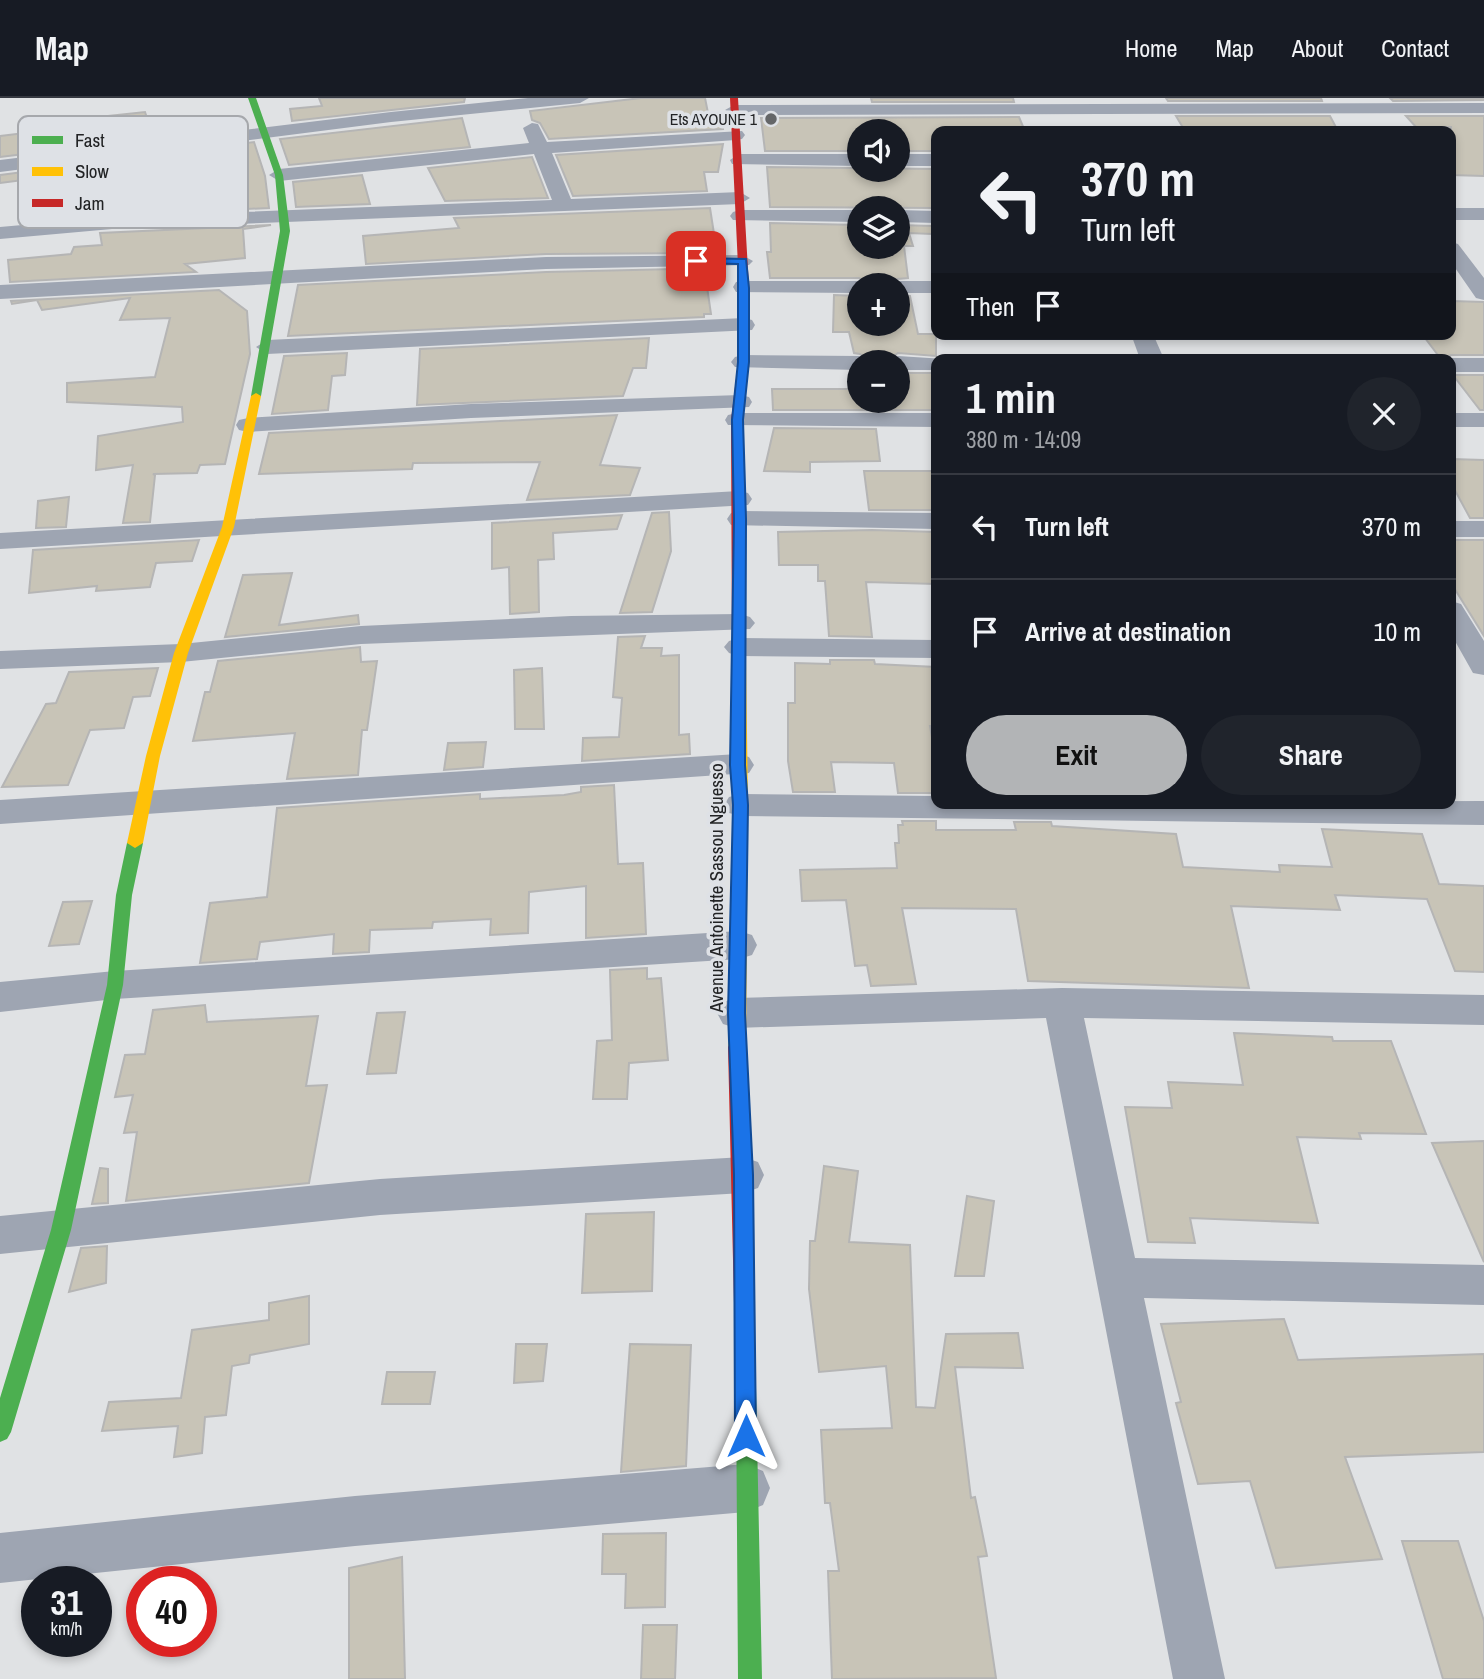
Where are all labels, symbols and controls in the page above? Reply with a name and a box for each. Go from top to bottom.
text: Map [35,26,89,70]
text: Home [1125,32,1177,64]
text: Map [1215,32,1254,64]
text: About [1292,32,1343,64]
text: Contact [1381,32,1449,64]
place label: Ets AYOUNE 1 [670,108,758,130]
marker: Ets AYOUNE 1 [763,111,779,127]
legend [18,116,248,228]
map controls [847,119,910,413]
button: sound [847,119,910,182]
text: Fast [75,127,105,153]
text: 370 m [1081,145,1195,211]
icon: left [966,154,1057,245]
text: Slow [75,158,110,184]
text: Jam [75,190,104,216]
button: layers [847,196,910,259]
text: Turn left [1081,208,1175,251]
pin [666,231,726,291]
icon: arrive [677,242,715,280]
button: + [847,273,910,336]
icon: arrive [1029,287,1067,325]
text: Then [966,289,1015,324]
button: − [847,350,910,413]
text: 1 min [966,370,1056,426]
button: close [1347,377,1421,451]
text: 380 m · 14:09 [966,424,1081,455]
icon: left [966,508,1004,546]
text: Turn left [1025,509,1109,544]
text: 370 m [1362,509,1421,544]
icon: arrive [966,613,1004,651]
text: Arrive at destination [1025,614,1231,649]
text: 10 m [1374,614,1421,649]
button: Exit [966,715,1187,795]
button: Share [1201,715,1421,795]
street label: Avenue Antoinette Sassou Nguesso [703,763,729,1014]
position arrow [709,1399,783,1473]
speed limit sign: 40 [126,1566,217,1657]
text: 31 [51,1579,82,1626]
text: km/h [51,1616,83,1641]

